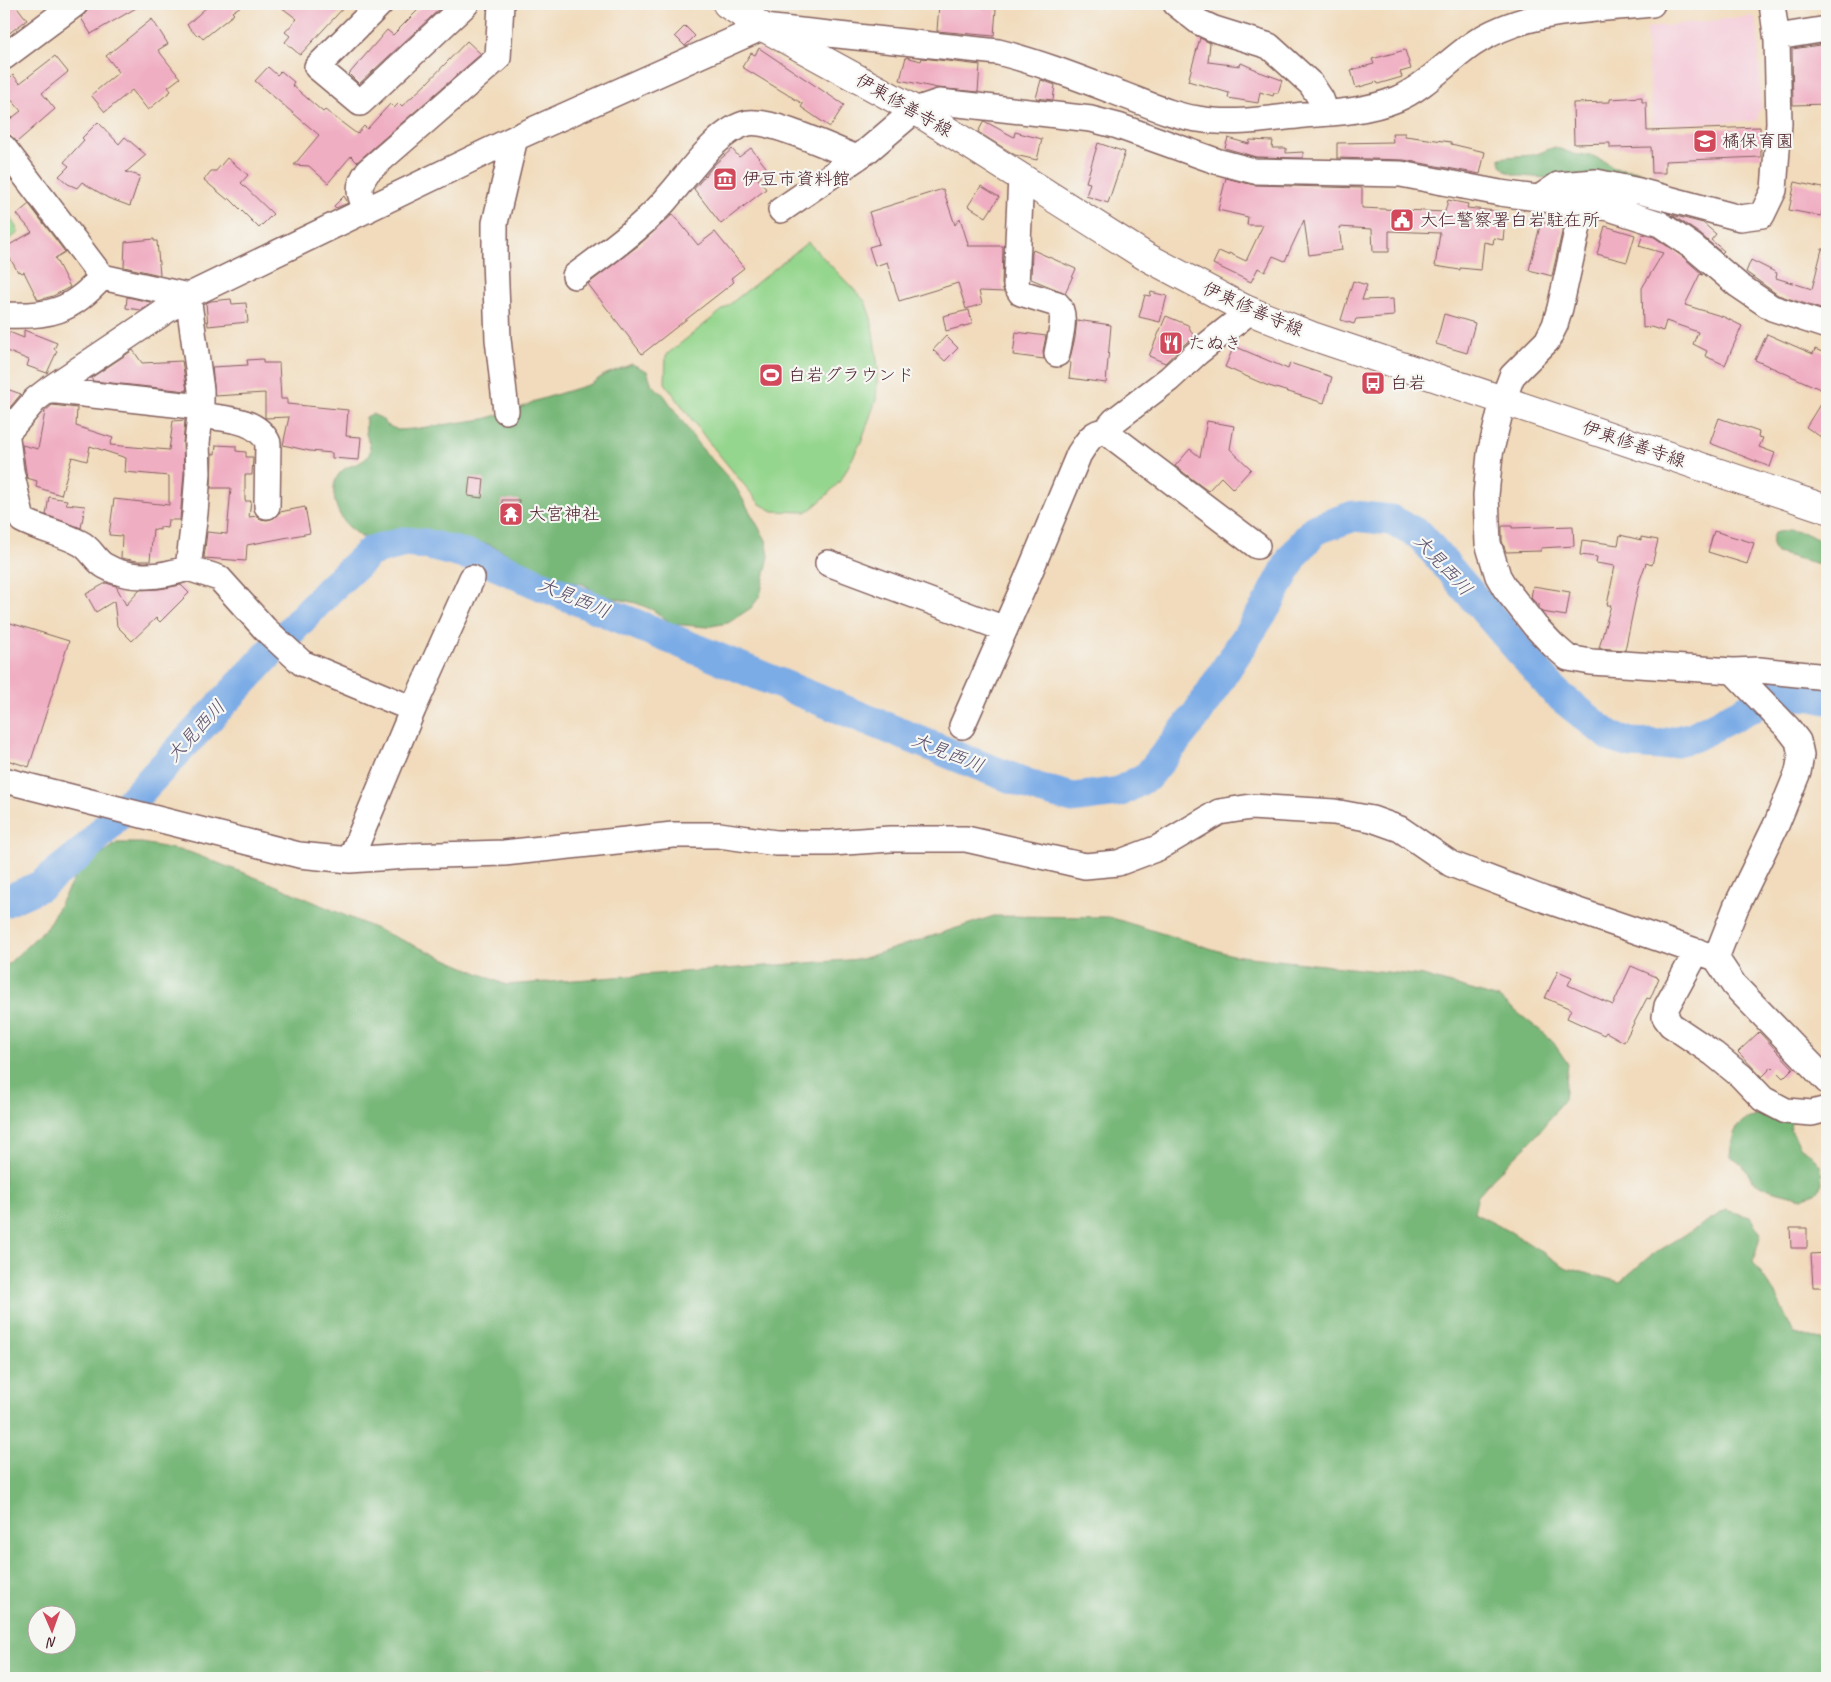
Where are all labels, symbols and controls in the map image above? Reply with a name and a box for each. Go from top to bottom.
street label: 伊東修善寺線 [852,68,956,142]
school or university icon: 橘保育園 [1692,128,1718,154]
place label: 橘保育園 [1722,130,1794,152]
museum icon: 伊豆市資料館 [712,166,738,192]
place label: 伊豆市資料館 [742,168,850,190]
public building icon: 大仁警察署白岩駐在所 [1389,207,1415,233]
place label: 大仁警察署白岩駐在所 [1420,209,1600,231]
street label: 伊東修善寺線 [1199,277,1307,341]
restaurant icon: たぬき [1158,330,1184,356]
place label: たぬき [1188,332,1242,354]
sports icon: 白岩グラウンド [758,362,784,388]
place label: 白岩グラウンド [788,364,914,386]
bus stop icon: 白岩 [1360,370,1386,396]
place label: 白岩 [1390,372,1426,394]
street label: 伊東修善寺線 [1579,416,1689,472]
temple icon: 大宮神社 [498,501,524,527]
place label: 大宮神社 [528,503,600,525]
water label: 大見西川 [1408,529,1478,601]
water label: 大見西川 [534,572,614,624]
water label: 大見西川 [161,695,231,767]
water label: 大見西川 [908,728,988,778]
north arrow [28,1604,78,1654]
text: N [45,1634,57,1651]

